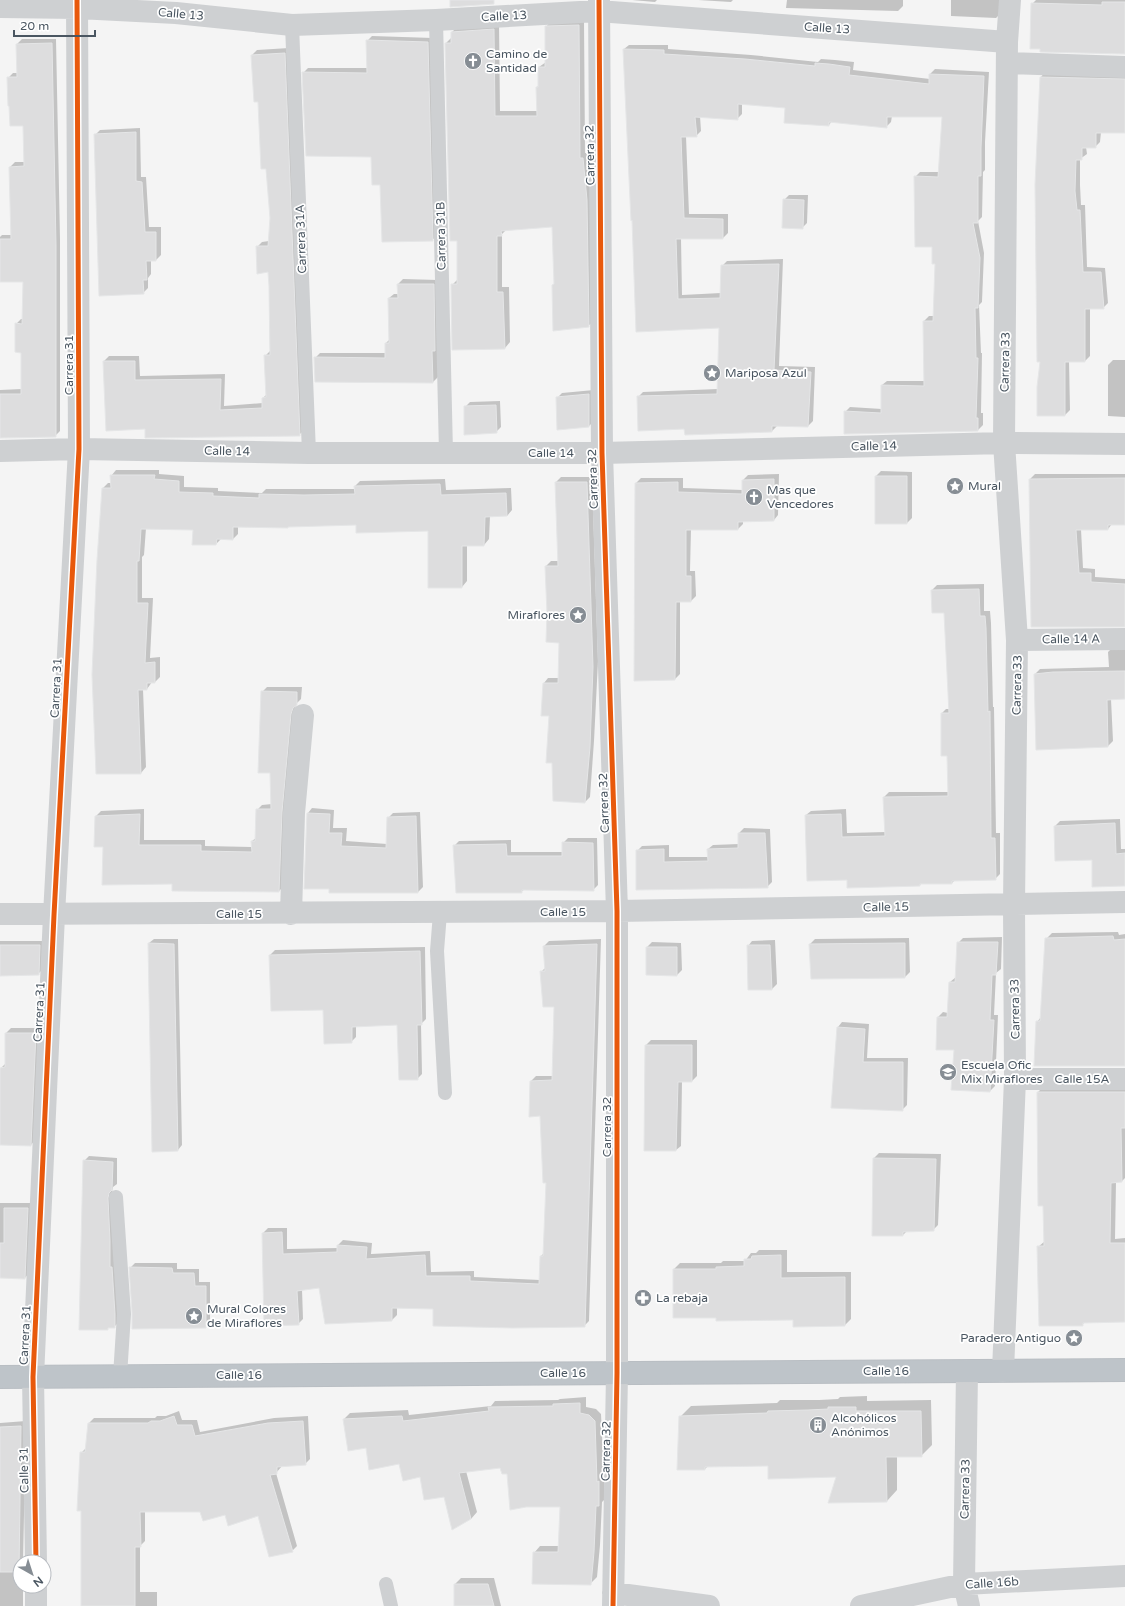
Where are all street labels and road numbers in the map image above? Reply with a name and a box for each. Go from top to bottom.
street label: Calle 13 [157,5,205,23]
street label: Calle 13 [481,8,527,24]
street label: Calle 13 [804,19,850,37]
street label: Carrera 32 [582,125,598,185]
street label: Carrera 31B [433,202,449,270]
street label: Carrera 31A [293,204,309,274]
street label: Carrera 33 [997,332,1013,392]
street label: Carrera 31 [62,335,76,395]
street label: Calle 14 [851,439,898,453]
street label: Calle 14 [204,444,251,458]
street label: Calle 14 [528,446,574,460]
street label: Carrera 32 [585,449,601,509]
street label: Calle 14 A [1042,631,1100,647]
street label: Carrera 33 [1009,655,1025,715]
street label: Carrera 31 [47,657,65,719]
street label: Carrera 32 [596,773,612,833]
street label: Calle 15 [863,900,909,914]
street label: Calle 15 [540,905,586,919]
street label: Calle 15 [216,907,262,921]
street label: Carrera 33 [1007,979,1023,1039]
street label: Carrera 31 [30,981,48,1043]
street label: Calle 15A [1055,1072,1110,1086]
street label: Carrera 32 [600,1097,614,1157]
street label: Carrera 31 [16,1304,34,1366]
street label: Calle 16 [863,1364,909,1378]
street label: Calle 16 [540,1366,586,1380]
street label: Calle 16 [216,1368,262,1382]
street label: Carrera 32 [598,1421,614,1481]
street label: Calle 31 [17,1447,31,1493]
street label: Carrera 33 [957,1459,973,1519]
street label: Calle 16b [965,1574,1019,1592]

